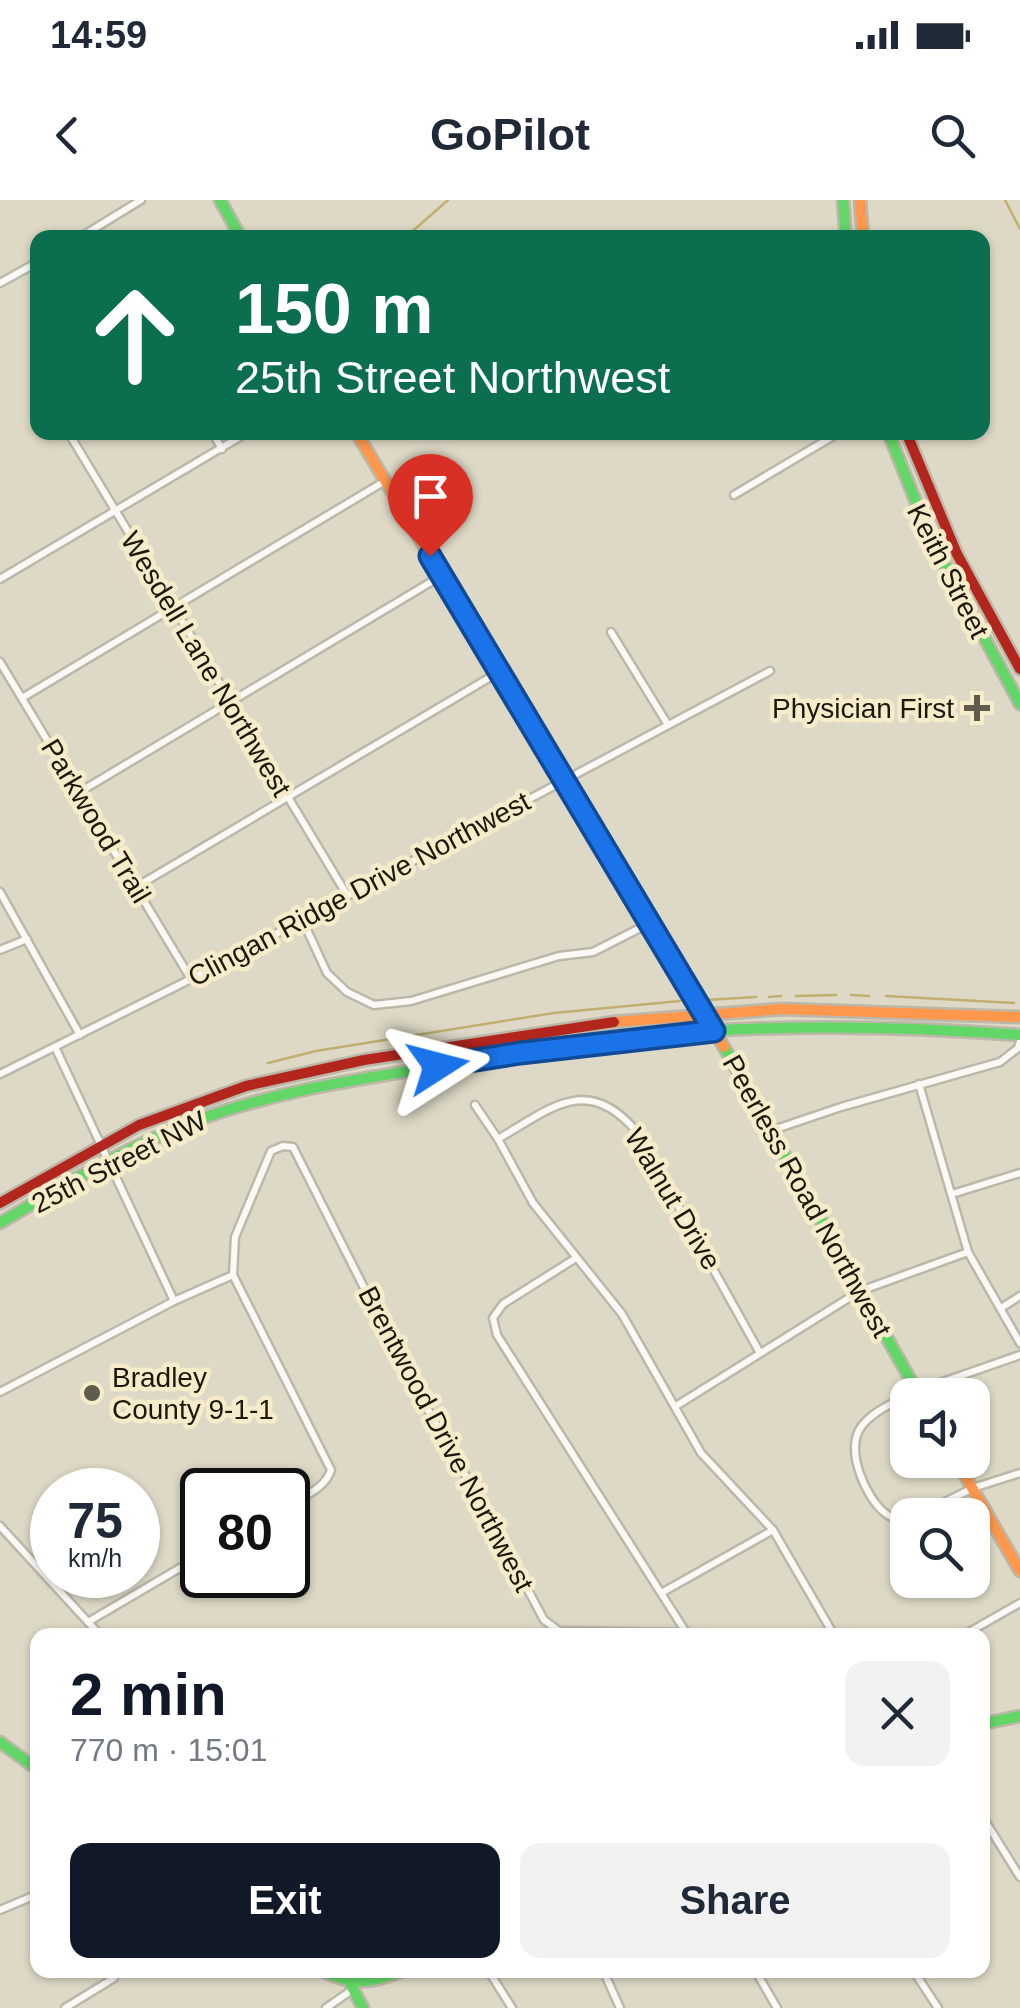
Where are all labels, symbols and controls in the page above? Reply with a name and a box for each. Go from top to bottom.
text: 14:59 [50,14,147,56]
icon: back [40,108,95,163]
icon: search [925,108,980,163]
text: GoPilot [430,109,590,160]
icon: ahead [70,270,200,400]
text: 150 m [235,270,433,348]
text: 25th Street Northwest [235,352,670,403]
pin [388,454,473,557]
icon: arrive [403,469,458,524]
street label: Keith Street [901,499,995,643]
street label: Wesdell Lane Northwest [115,526,297,802]
place label: Physician First [772,693,954,724]
marker: Physician First [964,695,990,721]
street label: Parkwood Trail [35,734,157,908]
street label: Clingan Ridge Drive Northwest [183,785,535,993]
position arrow [386,1014,490,1118]
street label: Peerless Road Northwest [716,1050,898,1343]
street label: 25th Street NW [27,1104,212,1219]
street label: Walnut Drive [619,1123,727,1275]
street label: Brentwood Drive Northwest [352,1281,540,1597]
place label: Bradley County 9-1-1 [112,1362,274,1425]
map controls [890,1378,990,1598]
button: sound [890,1378,990,1478]
marker: Bradley County 9-1-1 [81,1382,103,1404]
speed limit sign: 80 [180,1468,310,1598]
text: 75 [67,1493,123,1549]
button: search [890,1498,990,1598]
text: km/h [68,1544,122,1572]
text: 2 min [70,1661,227,1728]
button: close [845,1661,950,1766]
text: 770 m · 15:01 [70,1732,267,1768]
button: Exit [70,1843,500,1958]
button: Share [520,1843,950,1958]

